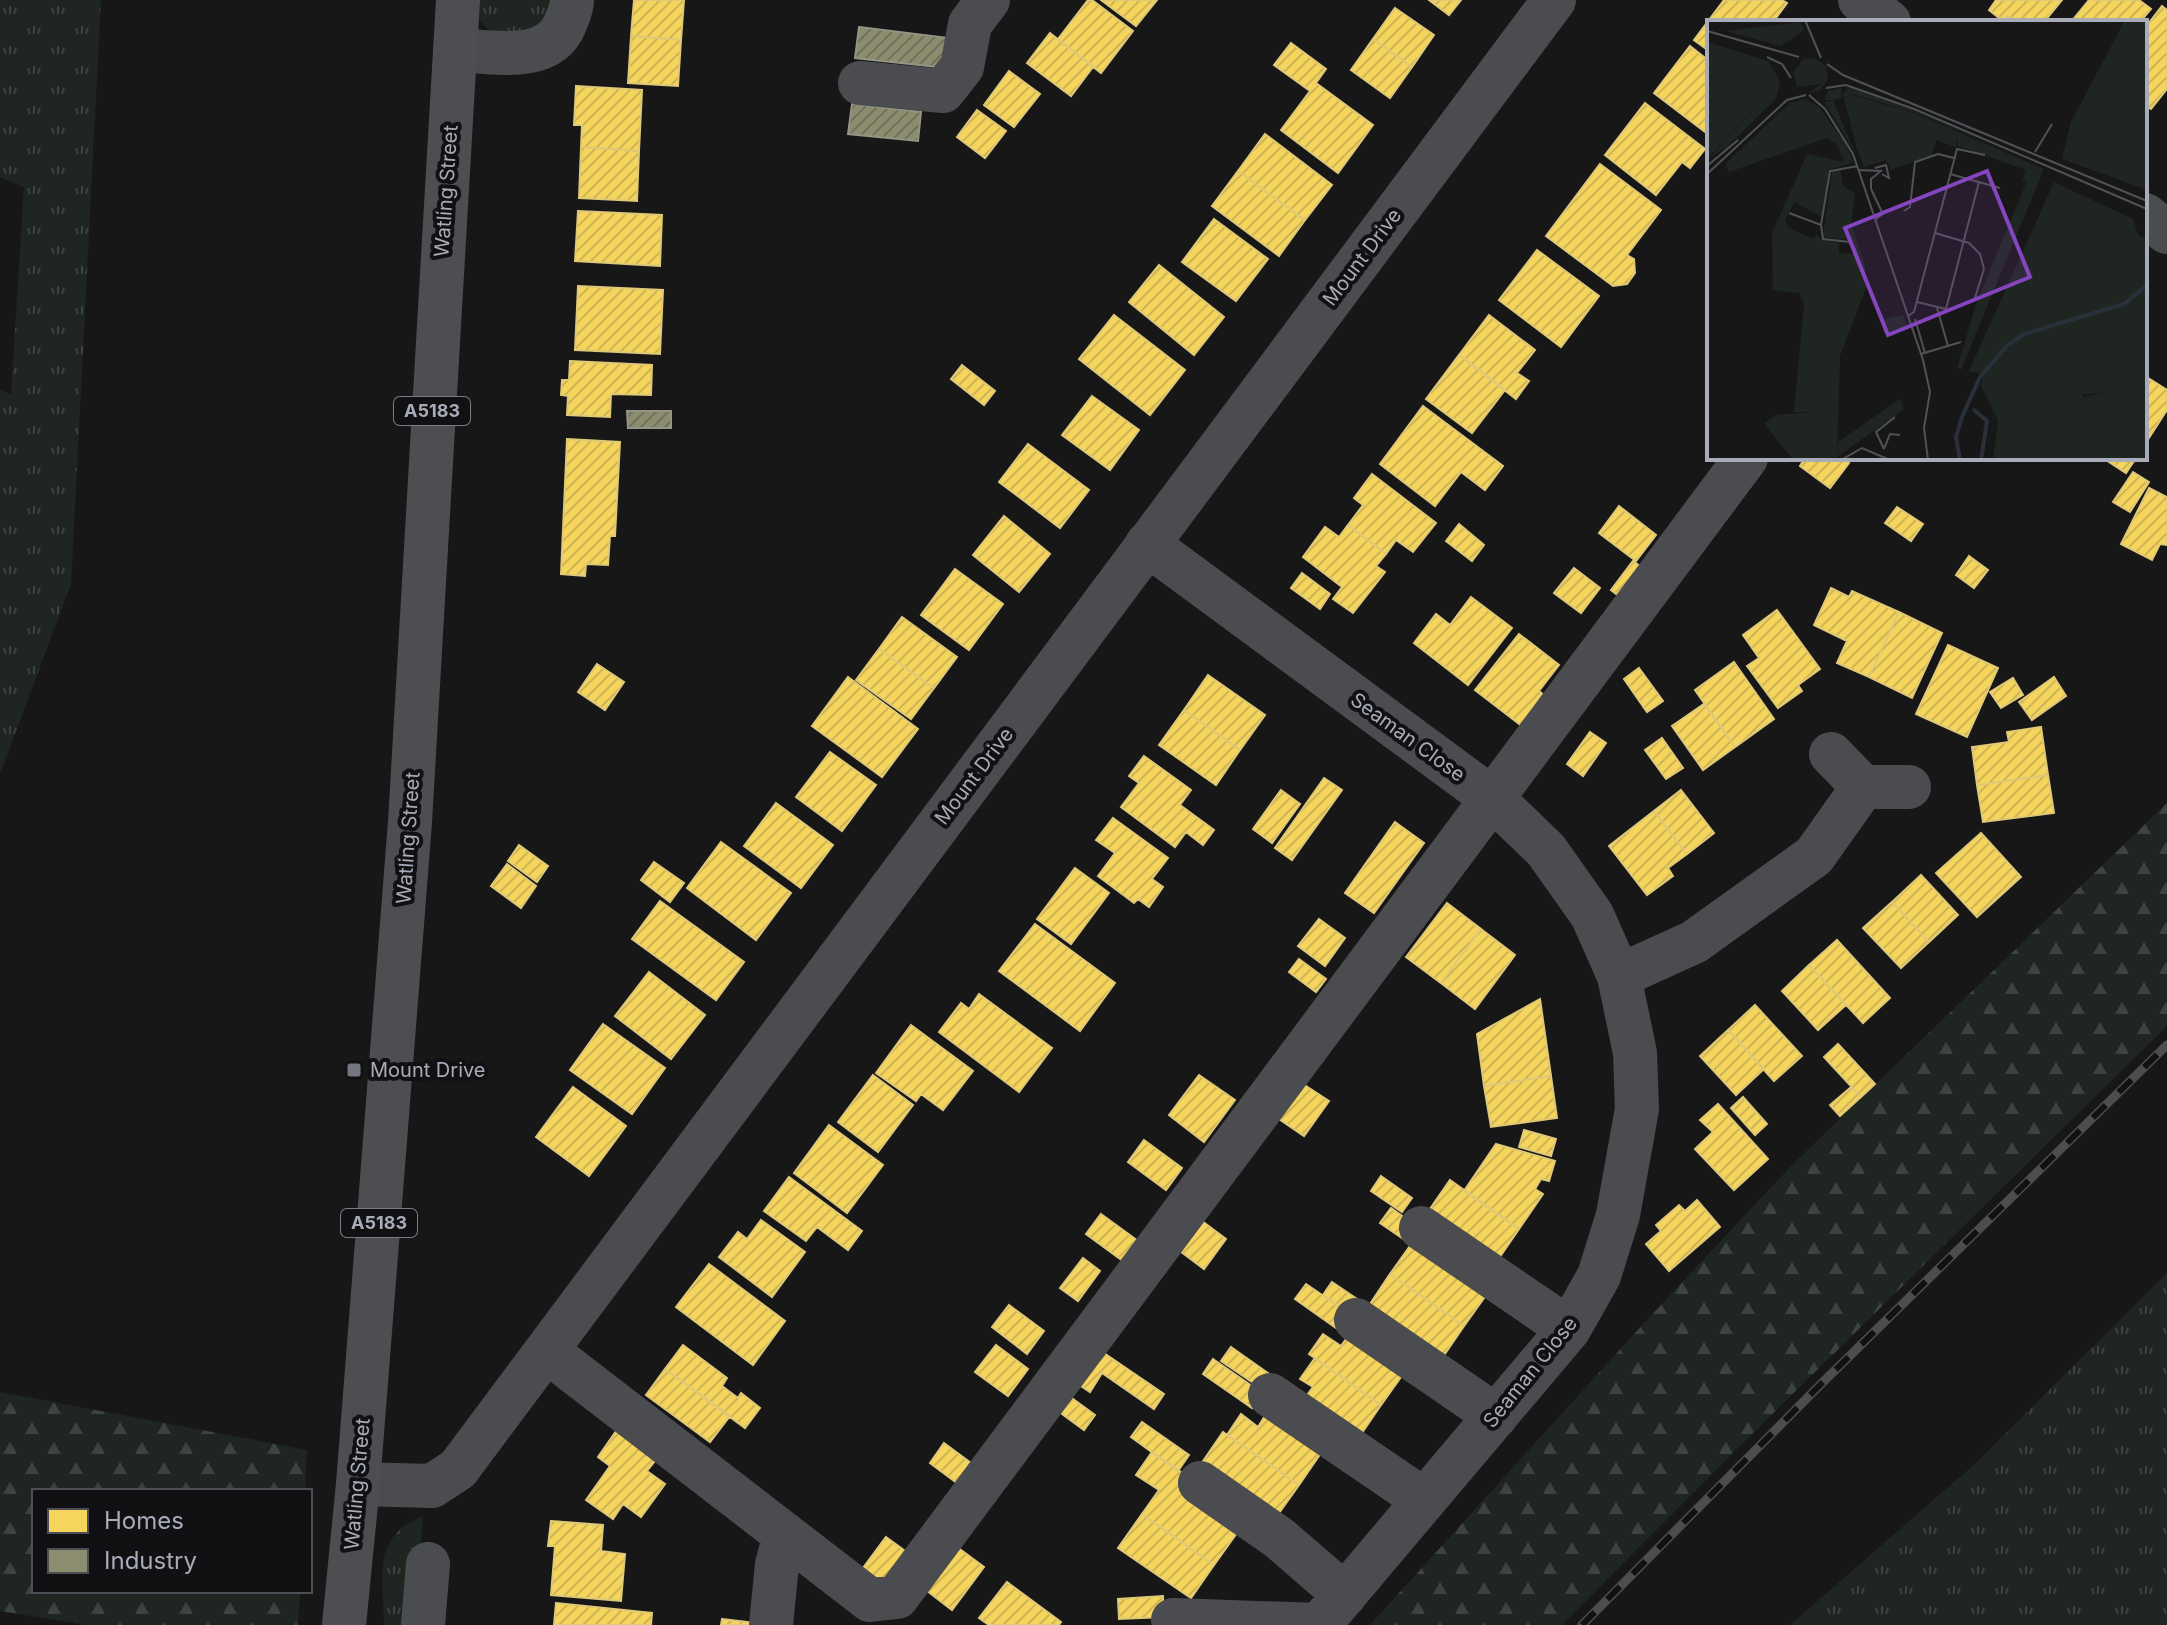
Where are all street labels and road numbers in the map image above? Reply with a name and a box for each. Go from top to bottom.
street label: Watling Street [429,124,463,258]
street label: Mount Drive [1318,204,1406,310]
road number: A5183 [394,397,470,425]
street label: Seaman Close [1346,687,1470,787]
street label: Mount Drive [930,723,1018,829]
street label: Watling Street [391,771,425,905]
road number: A5183 [341,1209,417,1237]
street label: Seaman Close [1478,1312,1582,1432]
street label: Watling Street [339,1417,375,1551]

